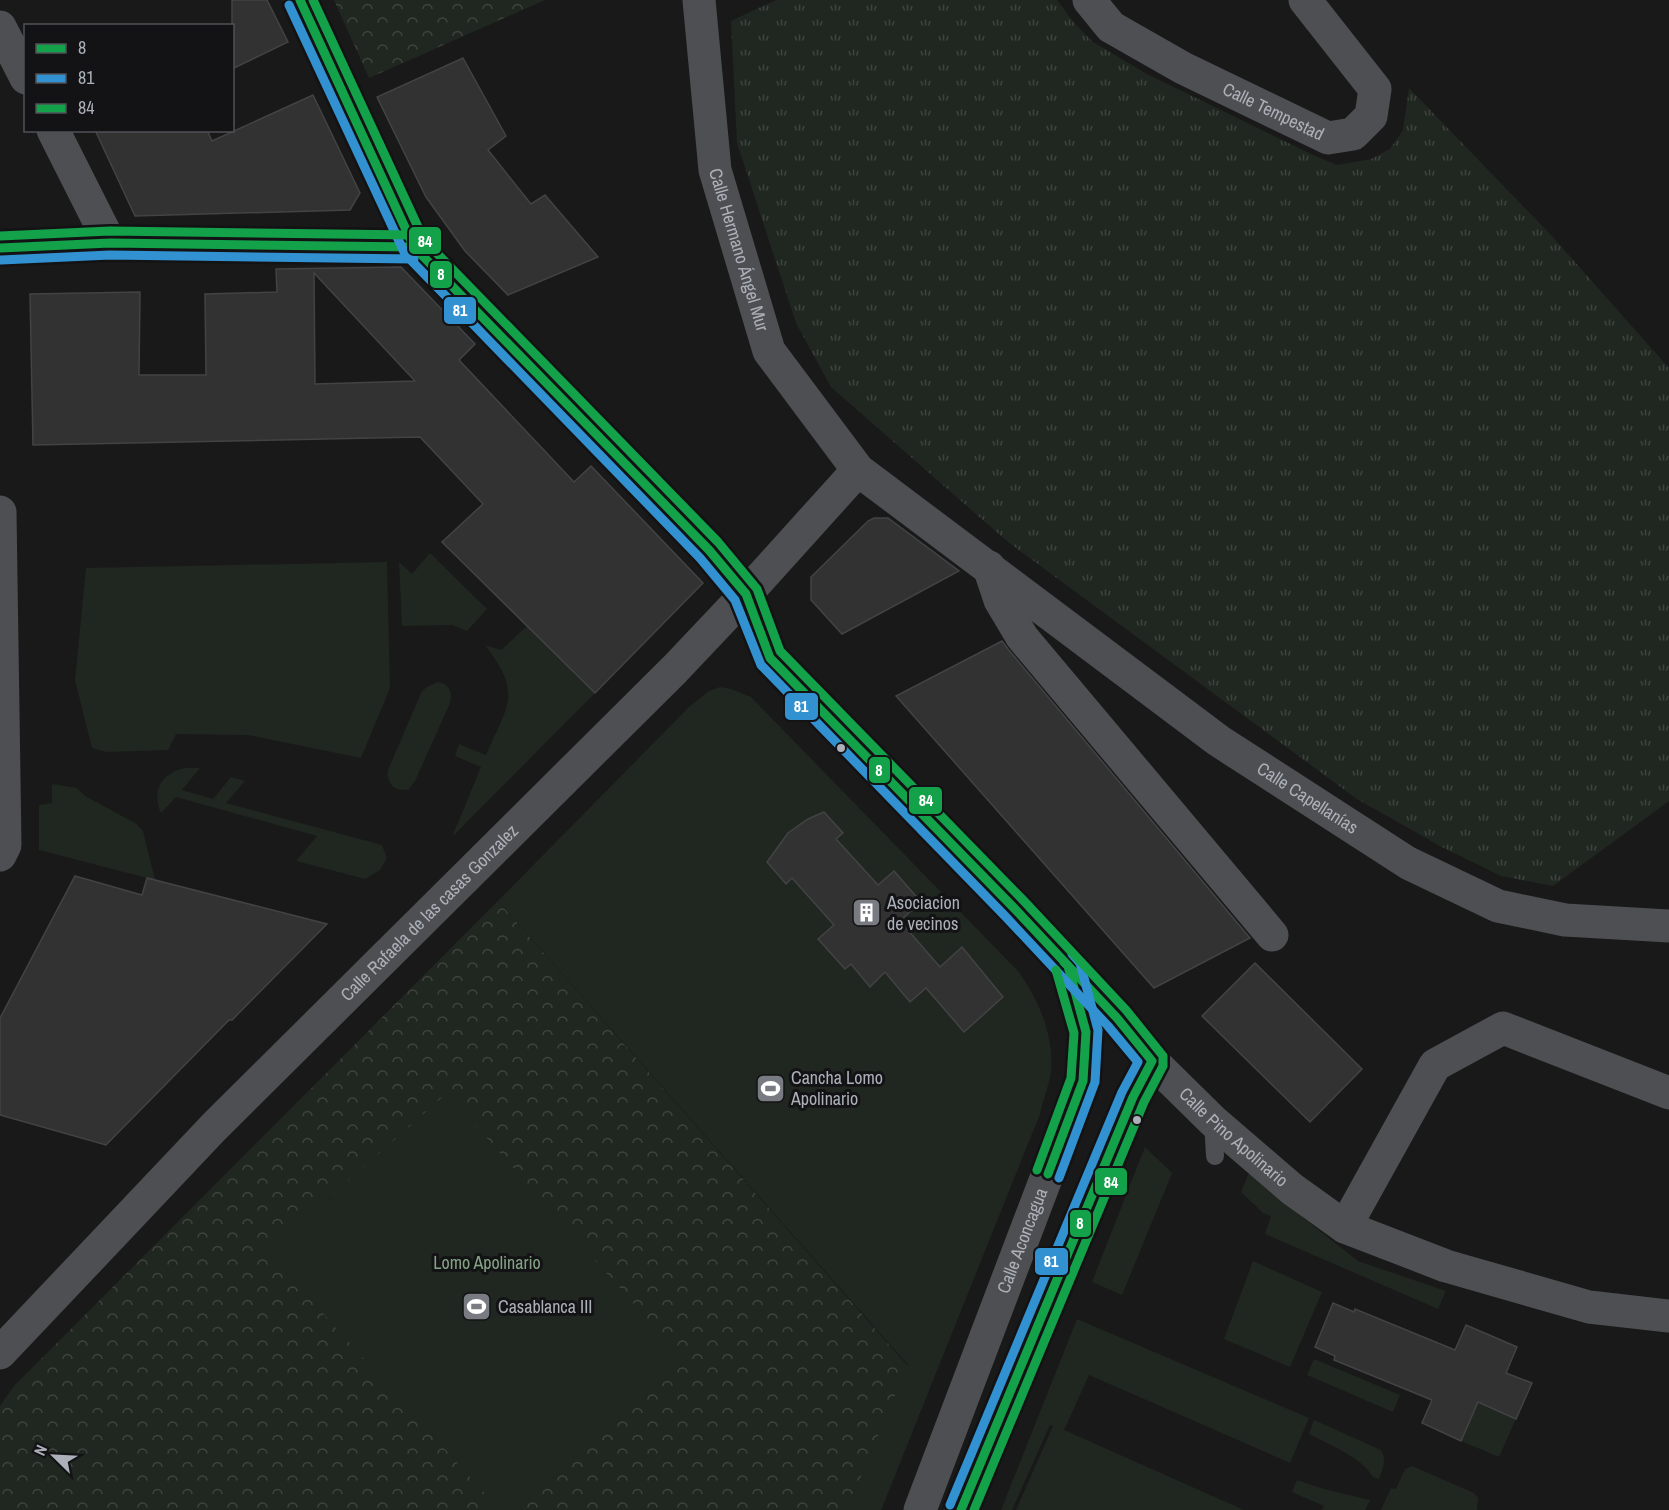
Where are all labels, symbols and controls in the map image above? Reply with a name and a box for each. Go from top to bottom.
legend [24,24,234,132]
text: 8 [78,35,86,60]
text: 81 [78,65,95,90]
street label: Calle Tempestad [1219,76,1328,146]
text: 84 [78,95,94,120]
street label: Calle Hermano Ángel Mur [703,165,775,334]
line badge: 84 [408,226,442,255]
text: 84 [418,230,433,252]
line badge: 8 [429,260,453,289]
text: 8 [437,263,445,285]
line badge: 81 [443,296,477,325]
text: 81 [453,299,468,321]
line badge: 81 [784,692,819,721]
text: 81 [794,695,809,717]
unlabelled marker [835,742,847,754]
line badge: 8 [868,756,891,784]
street label: Calle Capellanías [1252,756,1363,840]
text: 8 [875,759,883,781]
line badge: 84 [908,786,943,815]
text: 84 [919,789,934,811]
street label: Calle Rafaela de las casas Gonzalez [335,819,524,1007]
place label: Asociacion de vecinos [886,890,960,936]
building icon: Asociacion de vecinos [850,897,882,929]
place label: Cancha Lomo Apolinario [790,1065,883,1111]
sports icon: Cancha Lomo Apolinario [754,1072,786,1104]
street label: Calle Pino Apolinario [1174,1081,1294,1192]
unlabelled marker [1131,1114,1143,1126]
line badge: 84 [1094,1167,1128,1196]
text: 84 [1104,1171,1119,1193]
street label: Calle Aconcagua [990,1184,1053,1297]
line badge: 8 [1069,1209,1092,1238]
text: 8 [1076,1212,1084,1234]
line badge: 81 [1034,1247,1069,1276]
park label: Lomo Apolinario [433,1250,541,1275]
text: 81 [1044,1250,1059,1272]
sports icon: Casablanca III [461,1291,493,1323]
place label: Casablanca III [498,1294,592,1319]
north arrow [24,1426,84,1486]
text: N [28,1441,52,1459]

